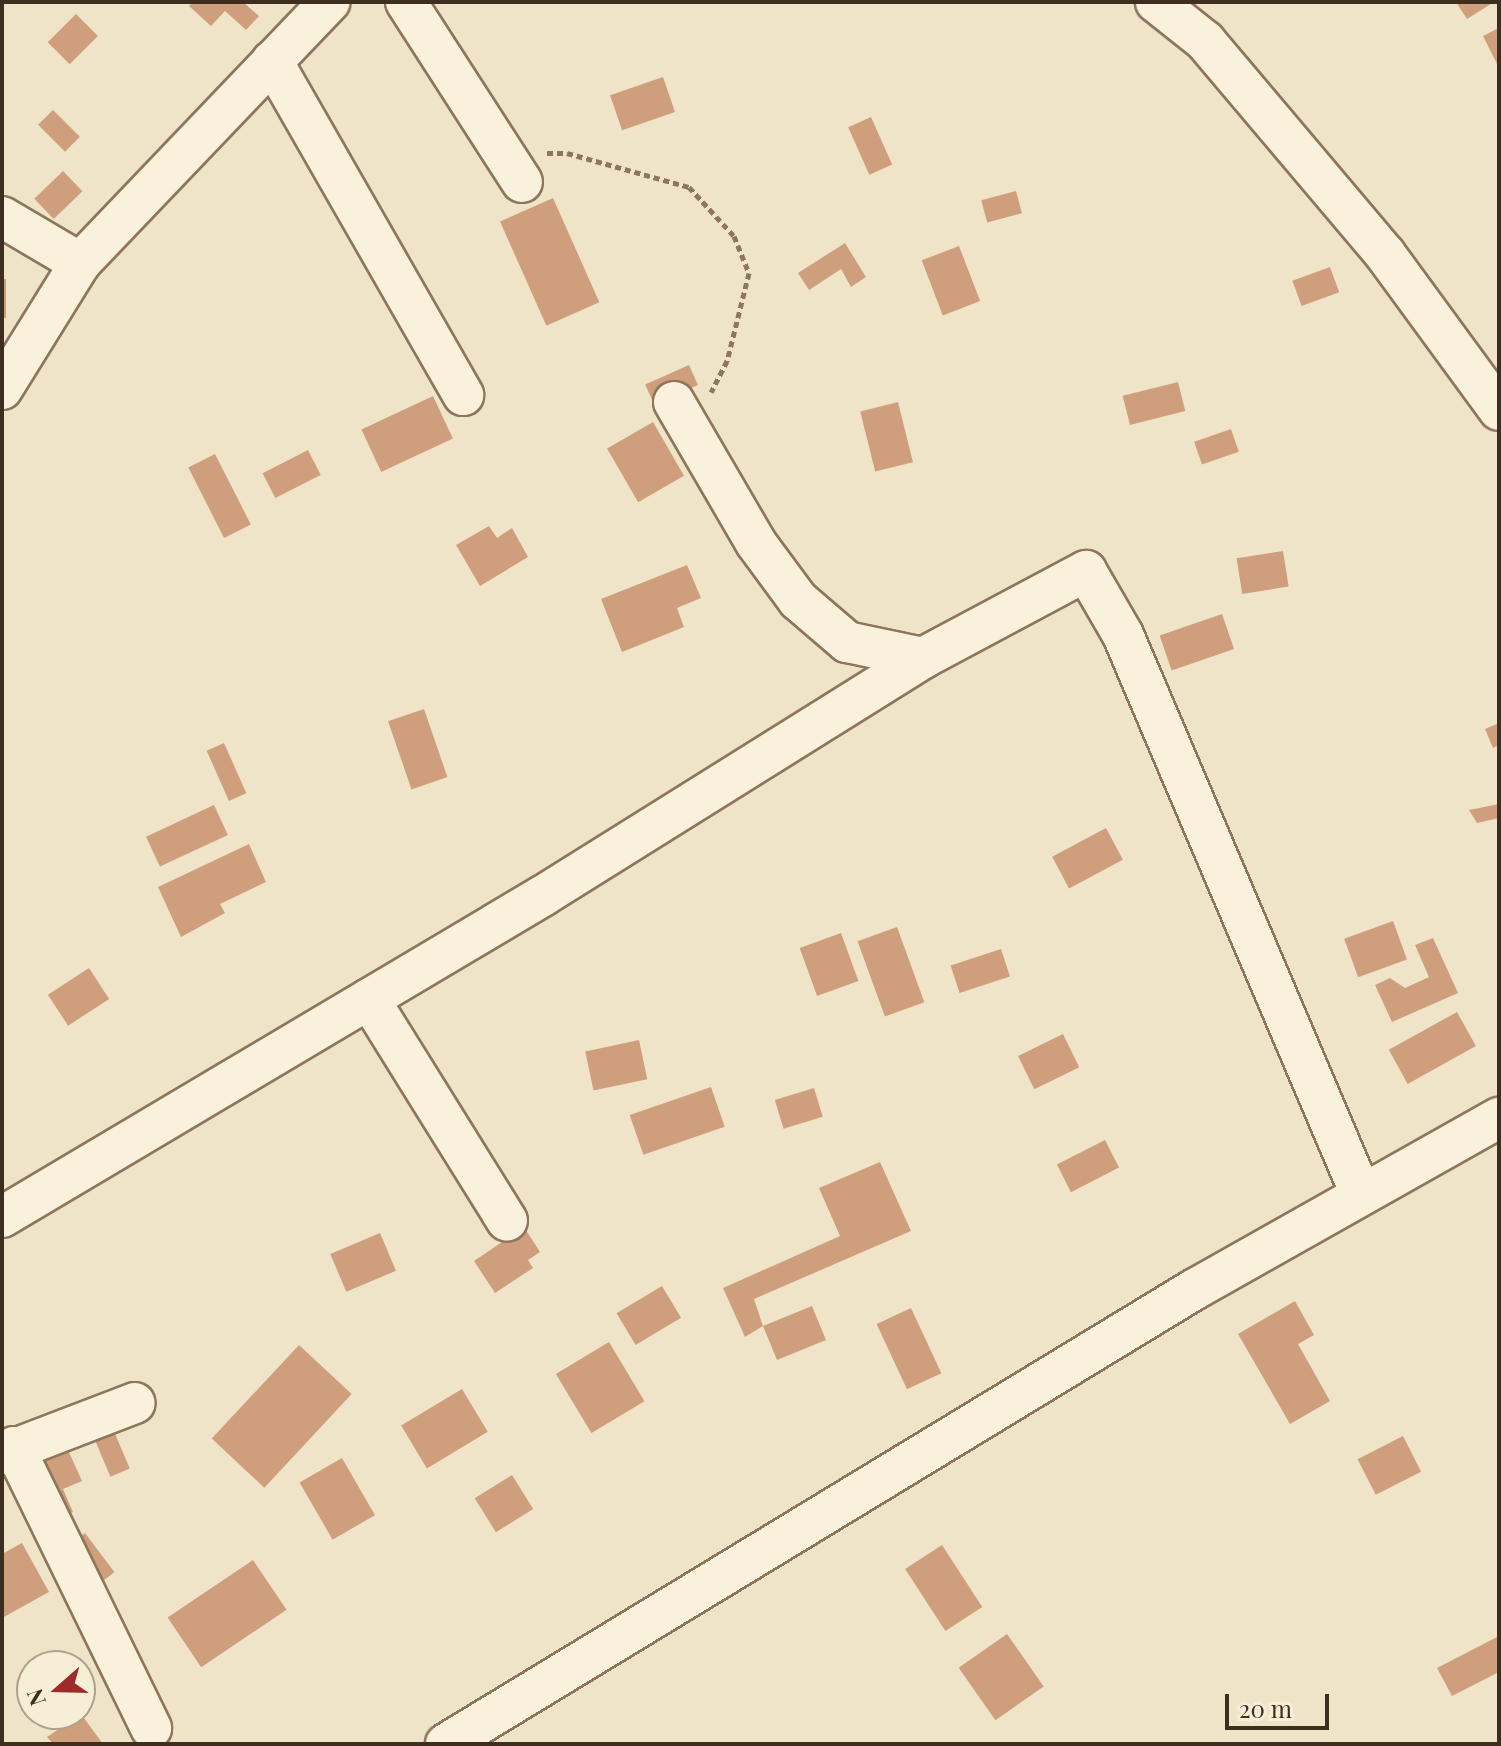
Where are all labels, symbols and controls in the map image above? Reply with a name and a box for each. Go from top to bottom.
north arrow [16,1650,96,1730]
scale bar [1229,1678,1333,1728]
text: N [19,1685,52,1710]
text: 20 m [1239,1692,1292,1724]

